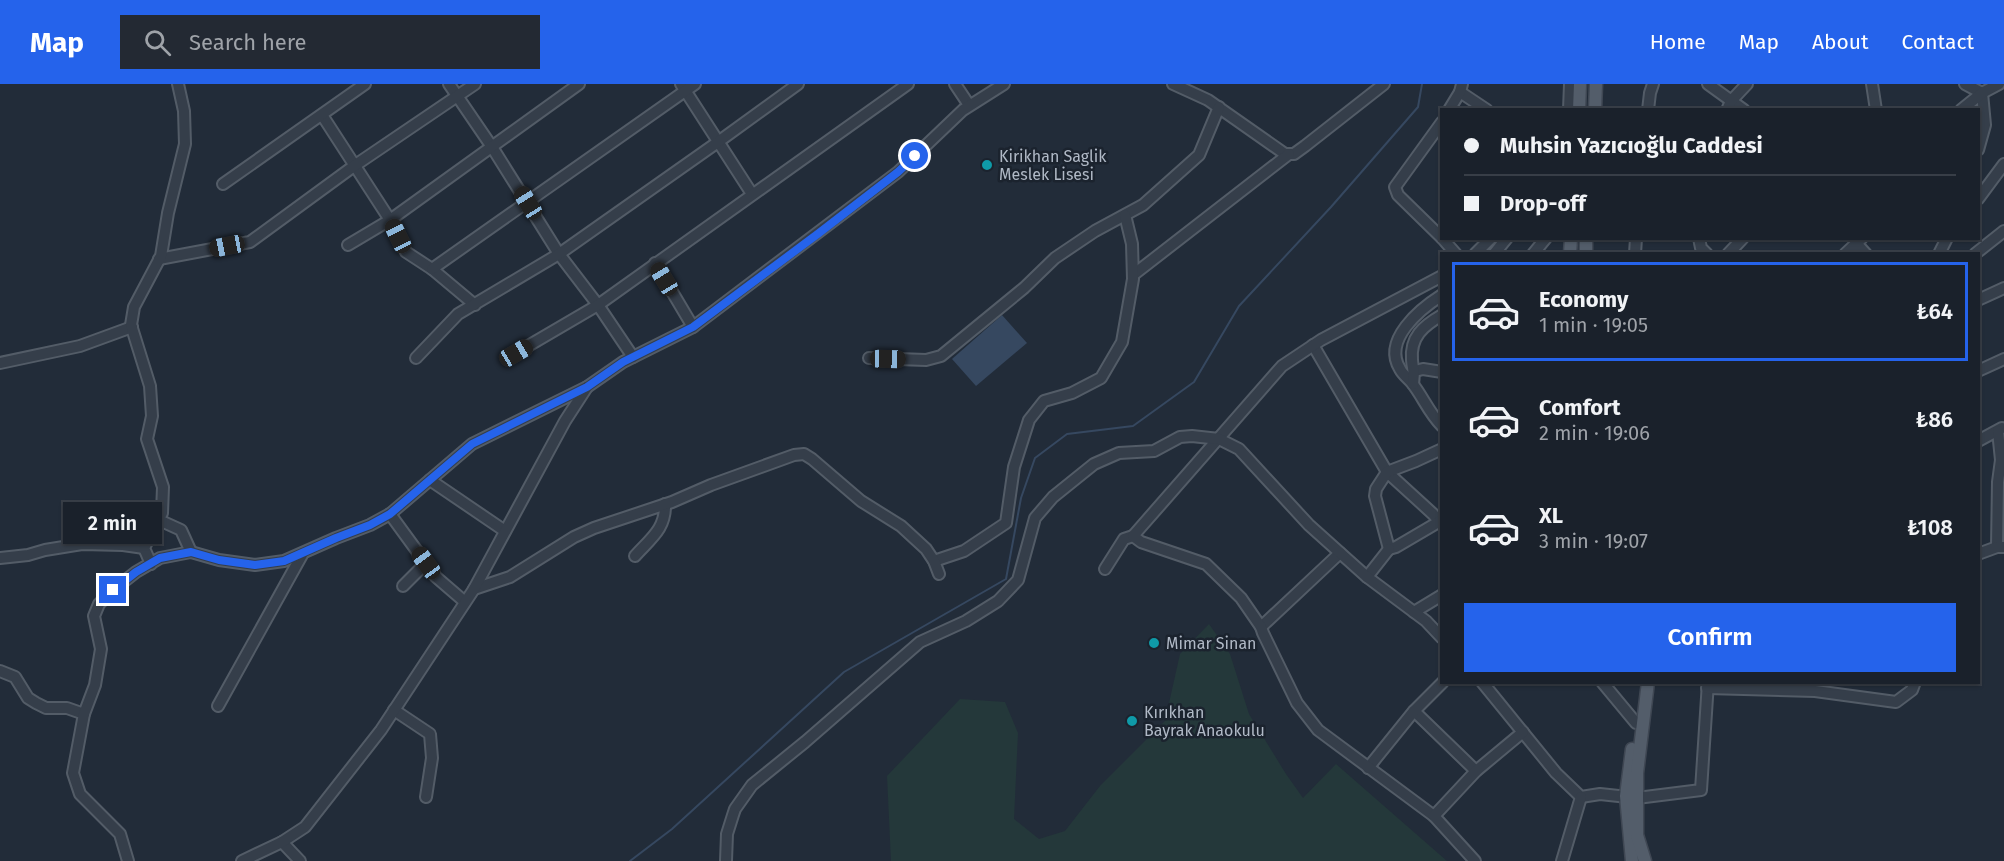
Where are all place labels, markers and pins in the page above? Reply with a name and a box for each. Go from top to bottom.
place label: Kirikhan Saglik Meslek Lisesi [999,147,1107,184]
marker: Kirikhan Saglik Meslek Lisesi [980,158,994,172]
place label: Mimar Sinan [1166,634,1256,653]
marker: Mimar Sinan [1147,636,1161,650]
place label: Kırıkhan Bayrak Anaokulu [1144,703,1265,740]
marker: Kırıkhan Bayrak Anaokulu [1125,714,1139,728]

